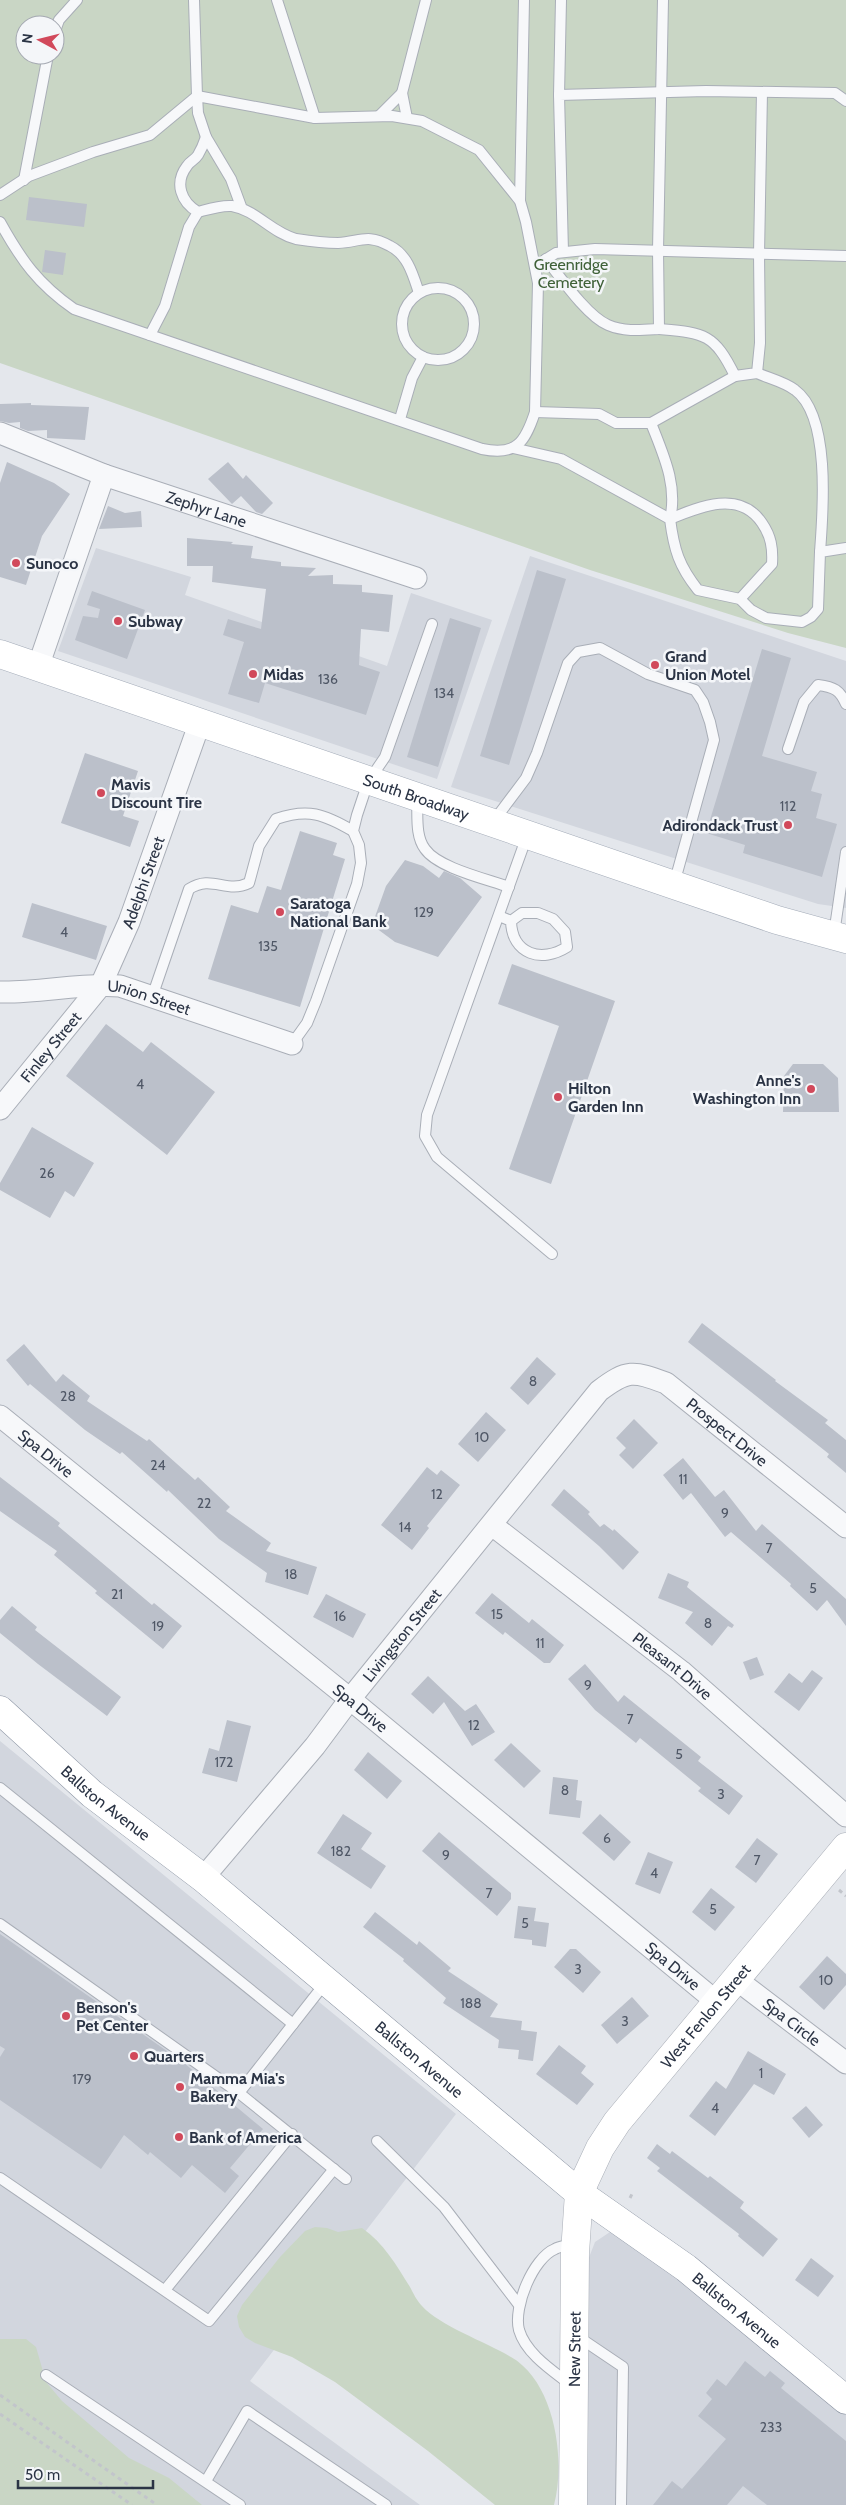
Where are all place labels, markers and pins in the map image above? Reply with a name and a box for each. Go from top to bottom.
place label: Sunoco [26,554,78,573]
marker: Sunoco [10,557,22,569]
place label: Subway [128,612,183,631]
marker: Subway [112,615,124,627]
place label: Grand Union Motel [665,647,751,684]
marker: Grand Union Motel [649,659,661,671]
place label: Midas [263,665,304,684]
marker: Midas [247,668,259,680]
place label: Mavis Discount Tire [111,775,202,812]
marker: Mavis Discount Tire [95,787,107,799]
place label: Adirondack Trust [662,816,778,835]
marker: Adirondack Trust [782,819,794,831]
place label: Saratoga National Bank [290,894,387,931]
marker: Saratoga National Bank [274,906,286,918]
place label: Anne's Washington Inn [693,1071,801,1108]
place label: Hilton Garden Inn [568,1079,644,1116]
marker: Anne's Washington Inn [805,1083,817,1095]
marker: Hilton Garden Inn [552,1091,564,1103]
place label: Benson's Pet Center [76,1998,149,2035]
marker: Benson's Pet Center [60,2010,72,2022]
place label: Quarters [144,2047,204,2066]
marker: Quarters [128,2050,140,2062]
place label: Mamma Mia's Bakery [190,2069,285,2106]
marker: Mamma Mia's Bakery [174,2081,186,2093]
place label: Bank of America [189,2128,302,2147]
marker: Bank of America [173,2131,185,2143]

